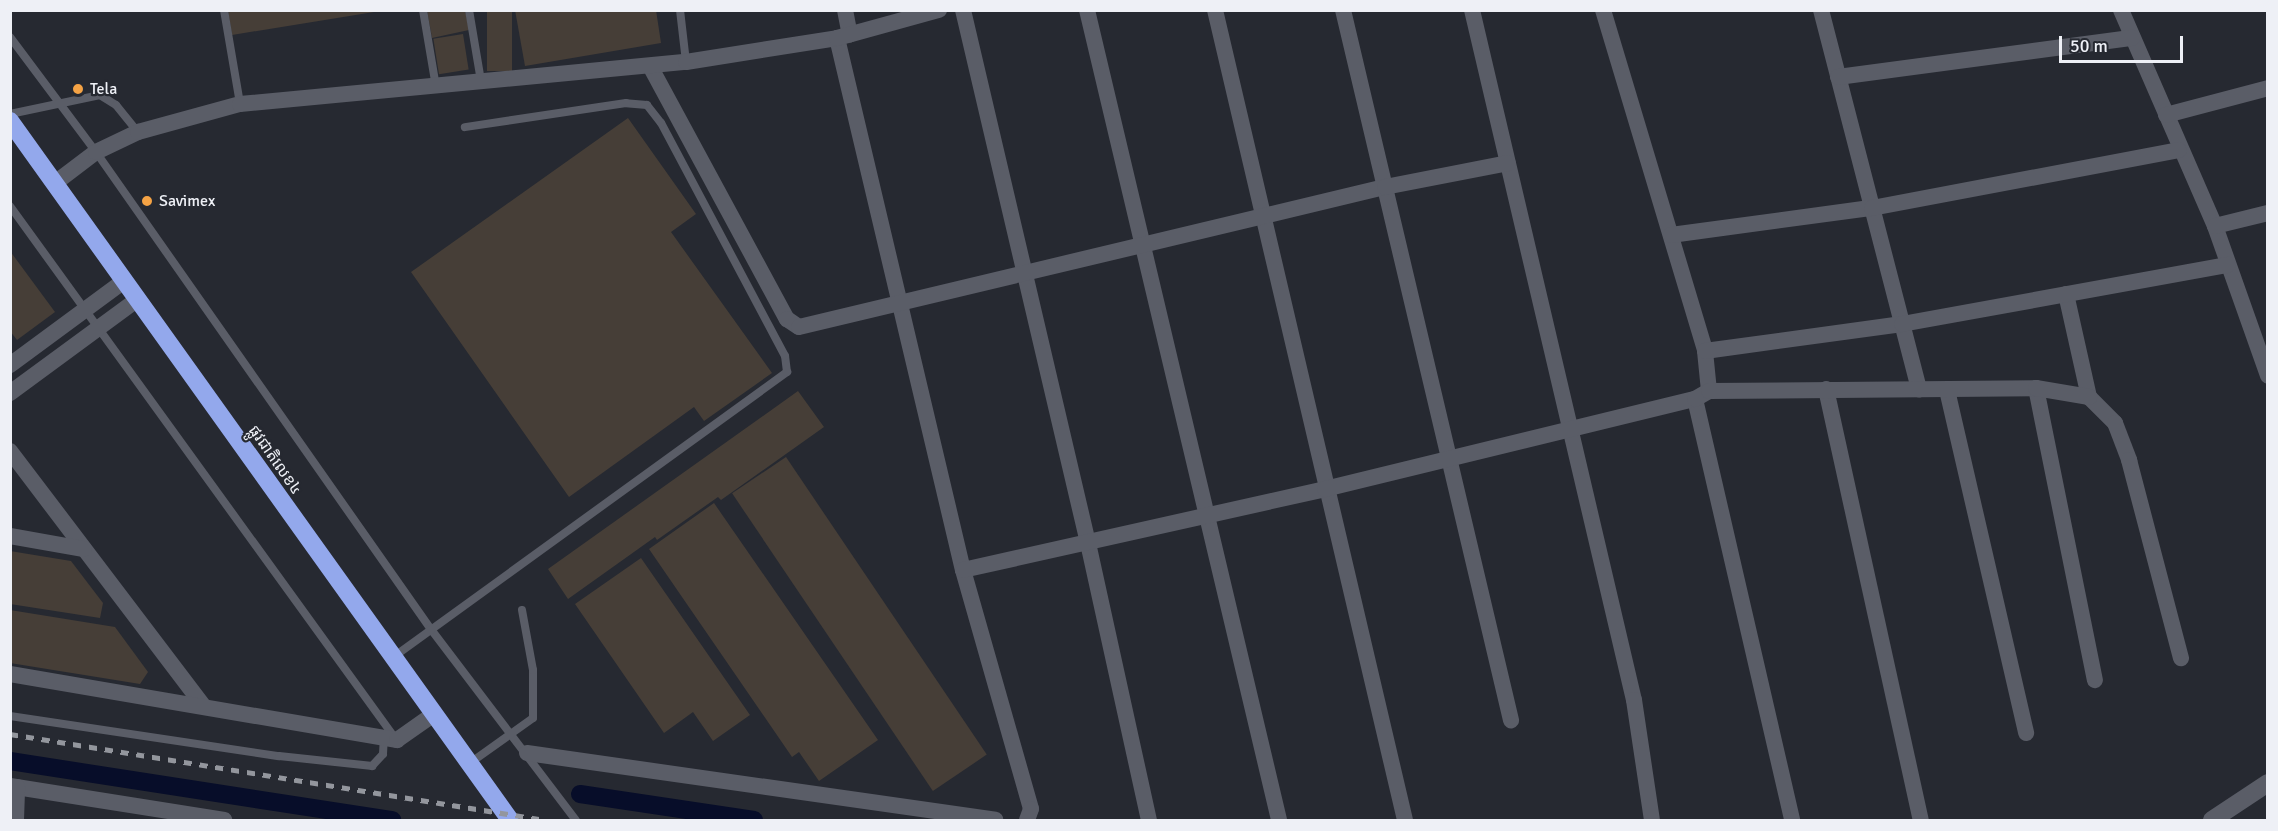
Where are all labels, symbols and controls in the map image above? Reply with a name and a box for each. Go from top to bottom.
scale bar [2062,24,2186,62]
text: 50 m [2070,35,2108,57]
place label: Tela [90,79,117,99]
marker: Tela [71,82,85,96]
place label: Savimex [159,191,215,211]
marker: Savimex [140,194,154,208]
street label: ផ្លូវជាតិលេខ៤ [244,422,306,498]

